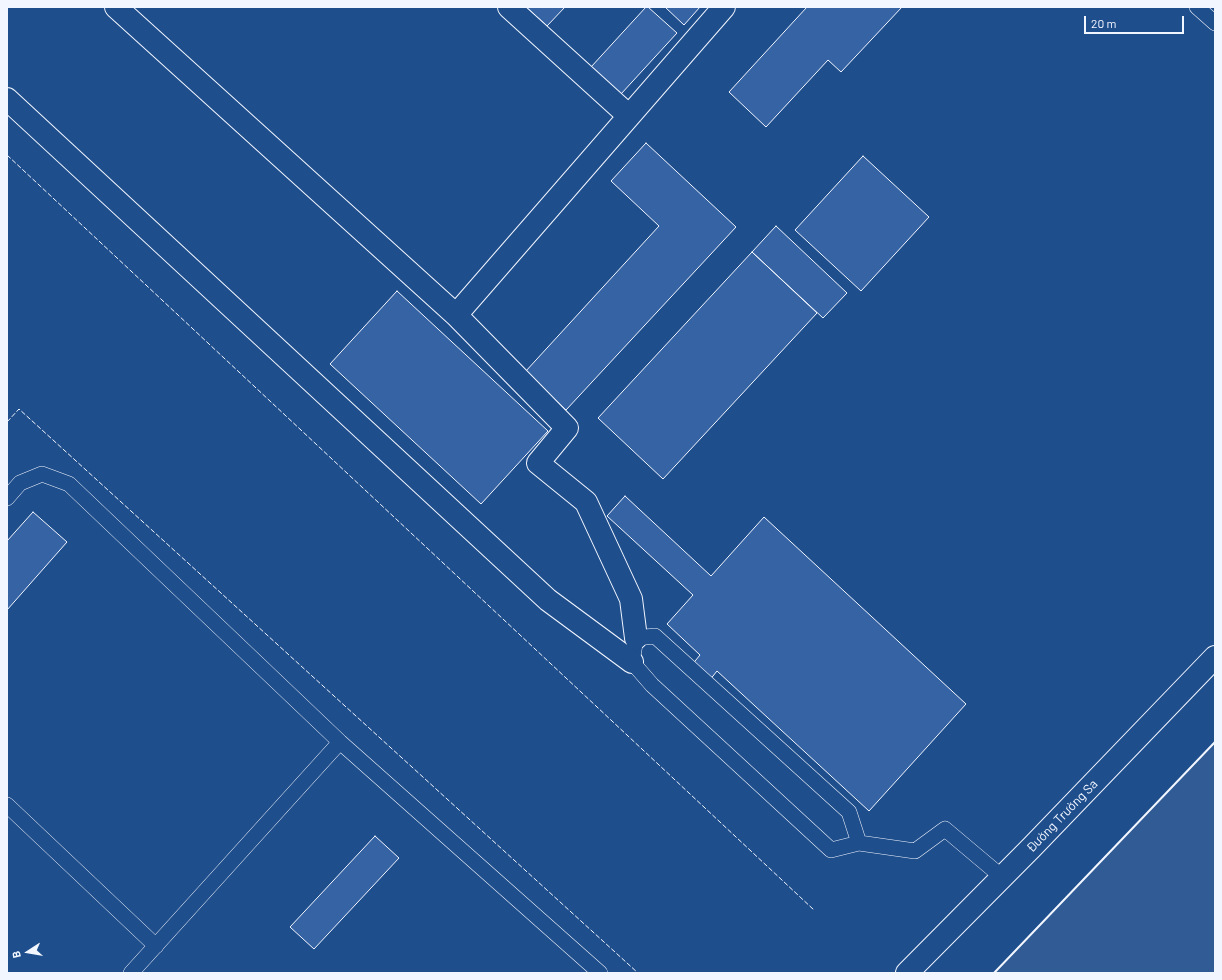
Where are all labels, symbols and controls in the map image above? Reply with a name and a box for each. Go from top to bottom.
scale bar [1086,8,1186,34]
text: 20 m [1091,16,1117,30]
street label: Đường Trường Sa [1023,776,1101,856]
north arrow [8,932,48,972]
text: B [9,950,23,959]

